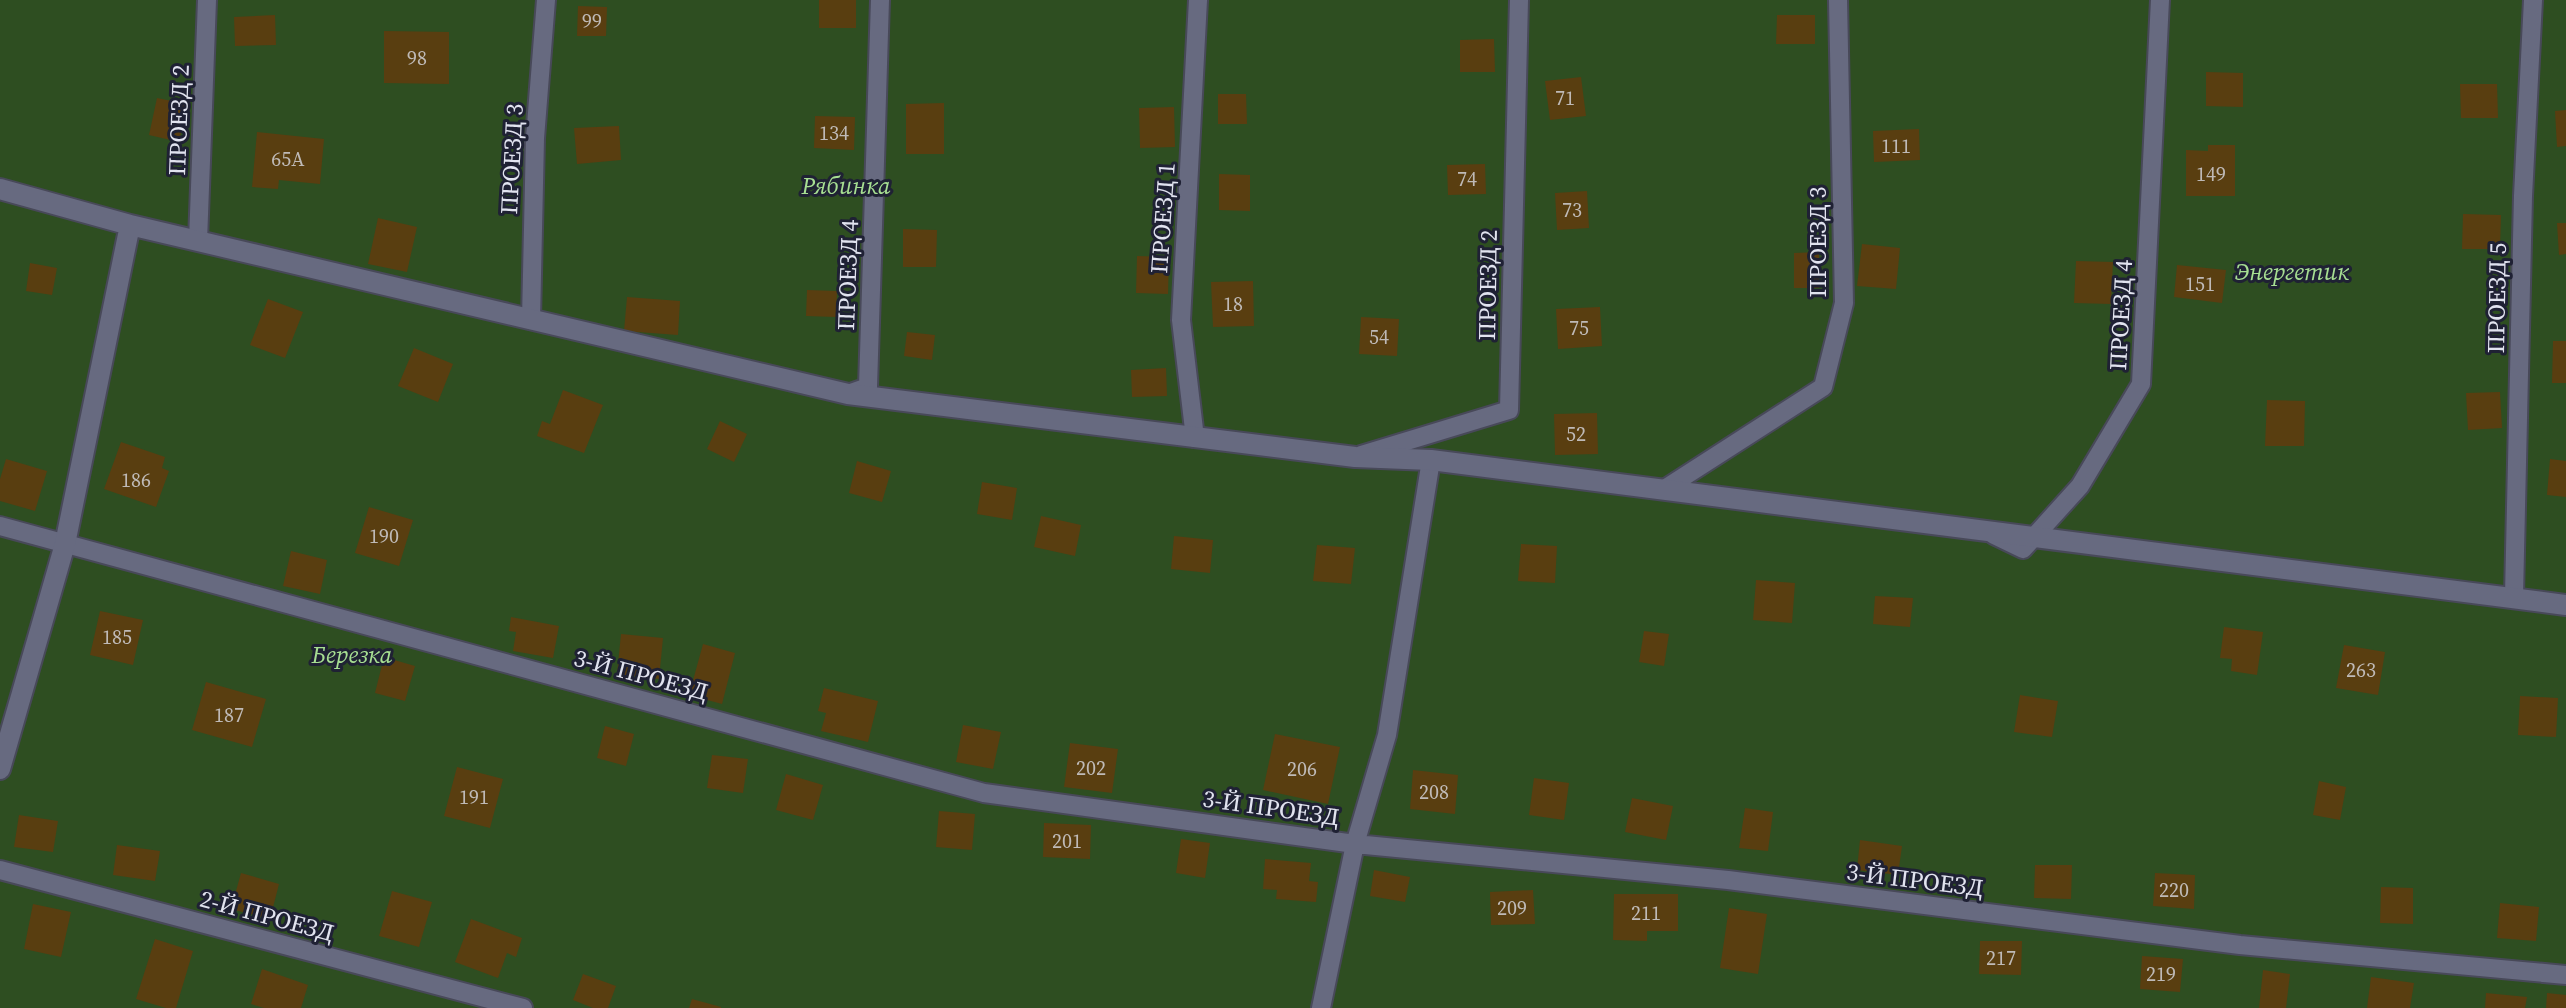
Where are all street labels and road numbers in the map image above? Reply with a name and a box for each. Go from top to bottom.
street label: ПРОЕЗД 2 [160,64,197,176]
street label: ПРОЕЗД 3 [492,103,531,215]
street label: ПРОЕЗД 1 [1142,161,1183,274]
street label: ПРОЕЗД 3 [1801,187,1834,297]
street label: ПРОЕЗД 4 [829,219,866,331]
street label: ПРОЕЗД 2 [1470,229,1505,341]
street label: ПРОЕЗД 5 [2479,242,2514,354]
street label: ПРОЕЗД 4 [2101,259,2140,371]
street label: 3-Й ПРОЕЗД [570,641,712,708]
street label: 3-Й ПРОЕЗД [1201,782,1341,833]
street label: 3-Й ПРОЕЗД [1845,855,1985,904]
street label: 2-Й ПРОЕЗД [196,882,338,949]

